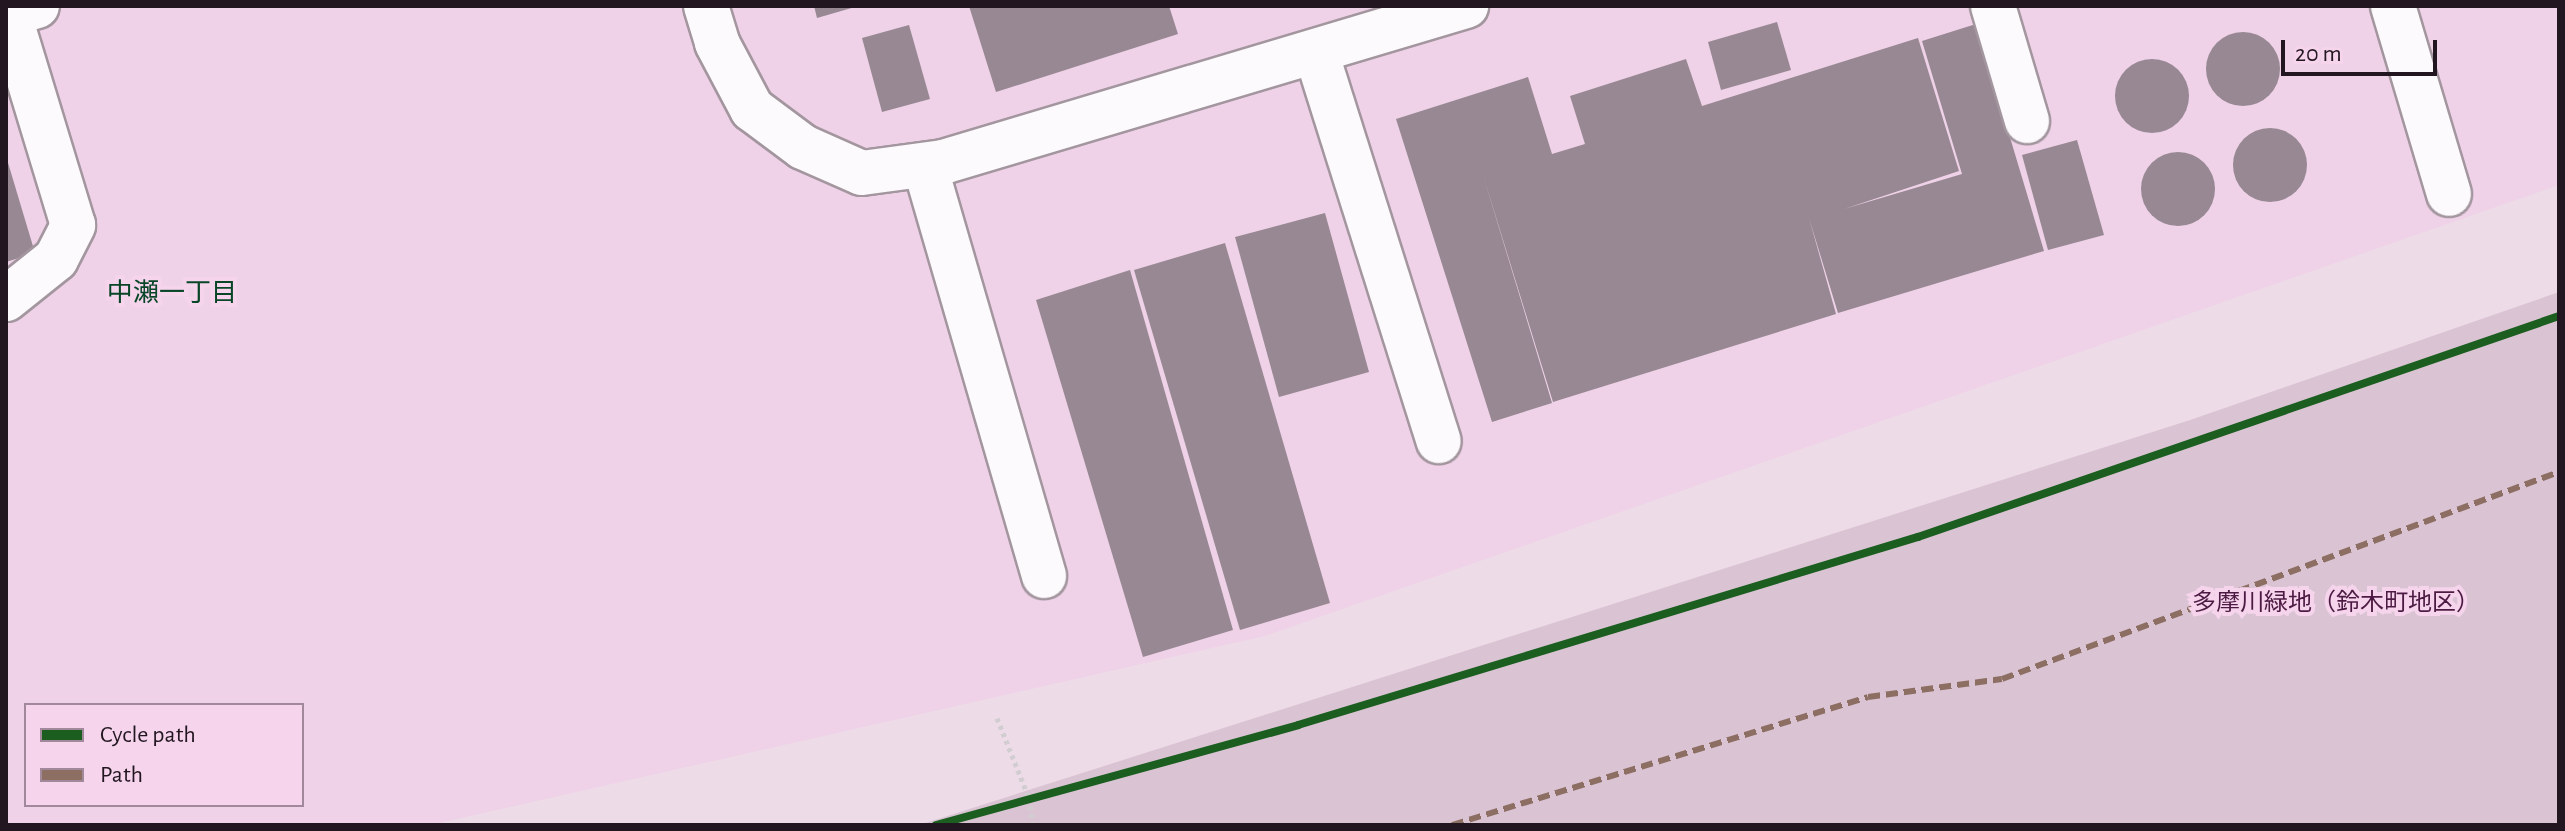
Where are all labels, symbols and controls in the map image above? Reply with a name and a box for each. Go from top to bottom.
scale bar [2285,24,2441,74]
text: 20 m [2295,42,2342,66]
district label: 中瀬一丁目 [107,278,237,310]
park label: 多摩川緑地（鈴木町地区） [2192,590,2480,618]
legend [24,703,304,807]
text: Cycle path [100,723,196,747]
text: Path [100,763,143,787]

